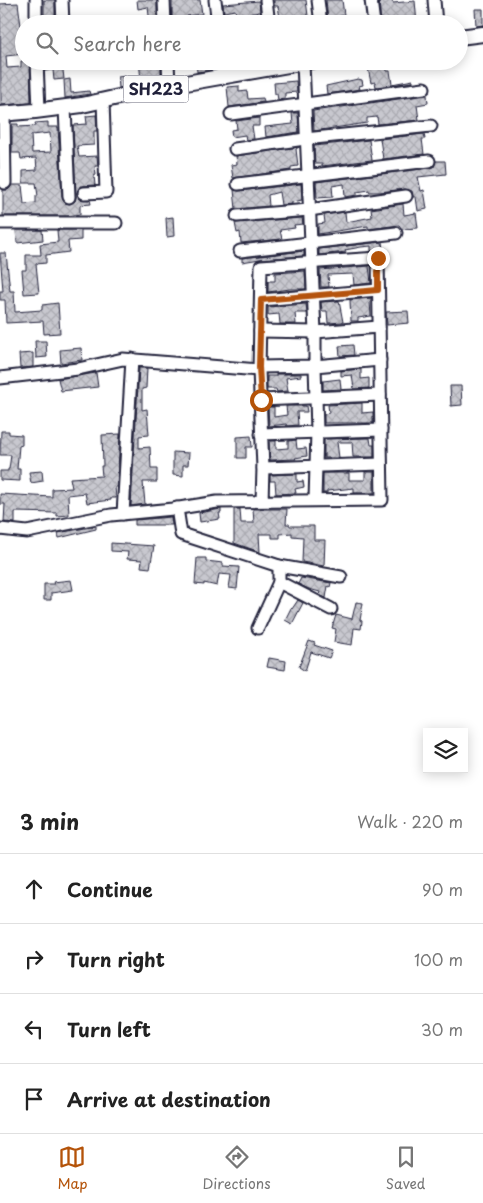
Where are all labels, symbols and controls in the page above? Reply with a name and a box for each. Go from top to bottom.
search box [15,15,468,70]
icon: search [33,29,61,57]
text: Search here [73,29,182,57]
road number: SH223 [124,76,188,102]
route end [367,247,390,270]
route start [250,389,273,412]
map controls [423,728,468,773]
button: layers [423,728,468,773]
text: 3 min [20,805,79,837]
text: Walk · 220 m [357,809,463,833]
icon: ahead [20,875,48,903]
text: Continue [67,875,153,903]
text: 90 m [422,877,463,901]
icon: right [20,945,48,973]
text: Turn right [67,945,165,973]
text: 100 m [414,947,463,971]
icon: left [20,1015,48,1043]
text: Turn left [67,1015,151,1043]
text: 30 m [421,1017,463,1041]
icon: arrive [20,1085,48,1113]
text: Arrive at destination [67,1085,271,1113]
tab: Map [58,1143,87,1194]
tab: Directions [203,1143,271,1194]
tab: Saved [386,1143,425,1194]

